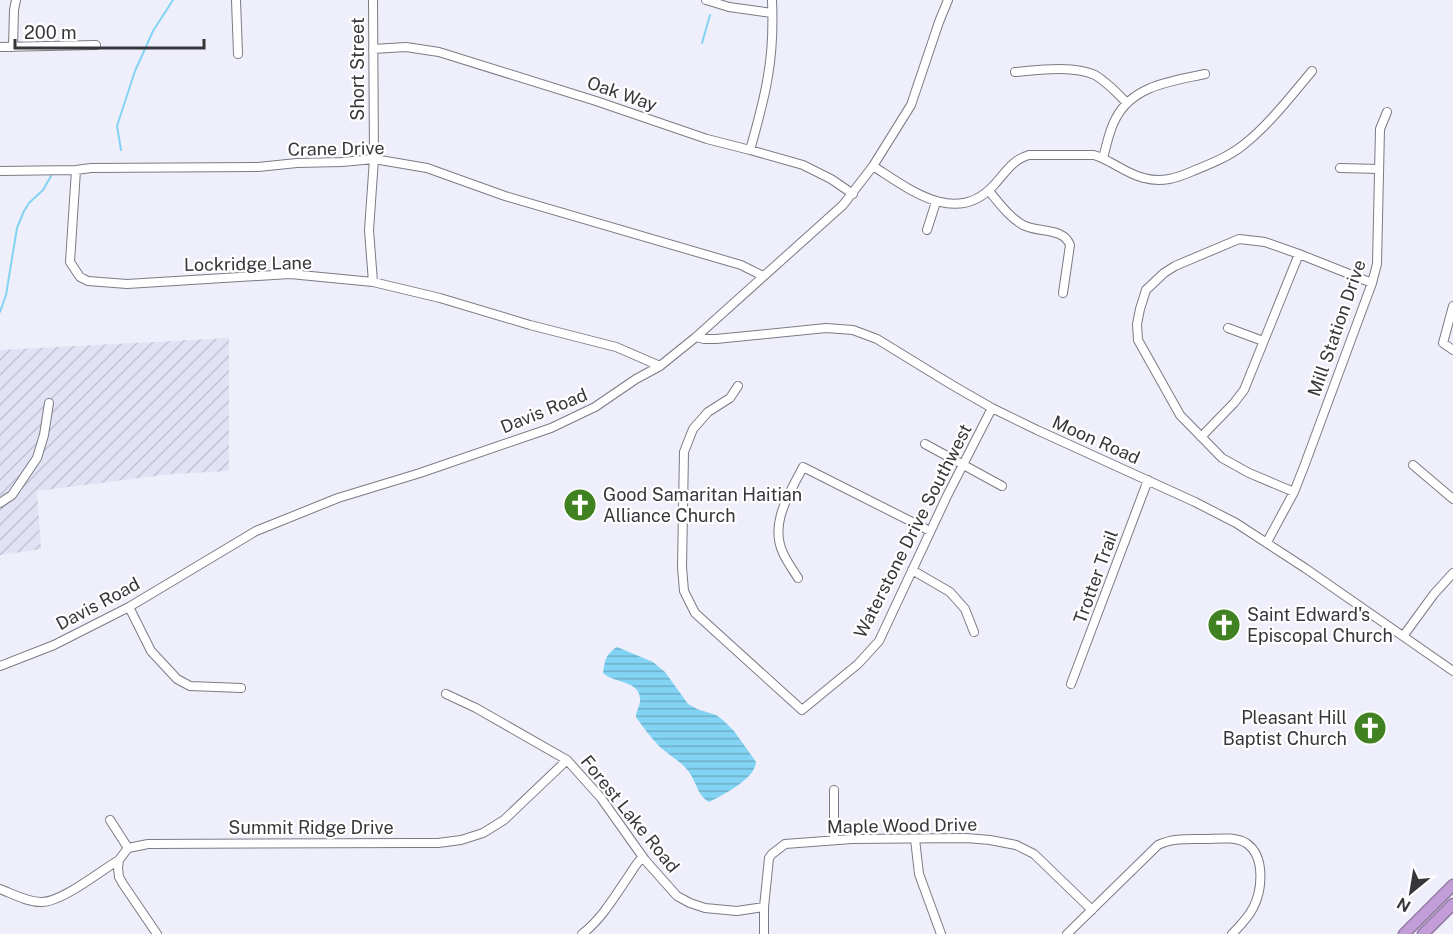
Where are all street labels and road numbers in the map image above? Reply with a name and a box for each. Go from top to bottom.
street label: Short Street [347,17,368,121]
street label: Oak Way [584,72,660,115]
street label: Crane Drive [287,137,385,160]
street label: Lockridge Lane [184,252,312,275]
street label: Mill Station Drive [1303,257,1370,399]
street label: Davis Road [497,384,590,437]
street label: Moon Road [1049,411,1143,468]
street label: Waterstone Drive Southwest [849,420,976,641]
street label: Trotter Trail [1069,527,1122,626]
street label: Davis Road [52,573,143,634]
street label: Forest Lake Road [577,751,684,877]
street label: Maple Wood Drive [827,814,977,837]
street label: Summit Ridge Drive [228,817,394,838]

